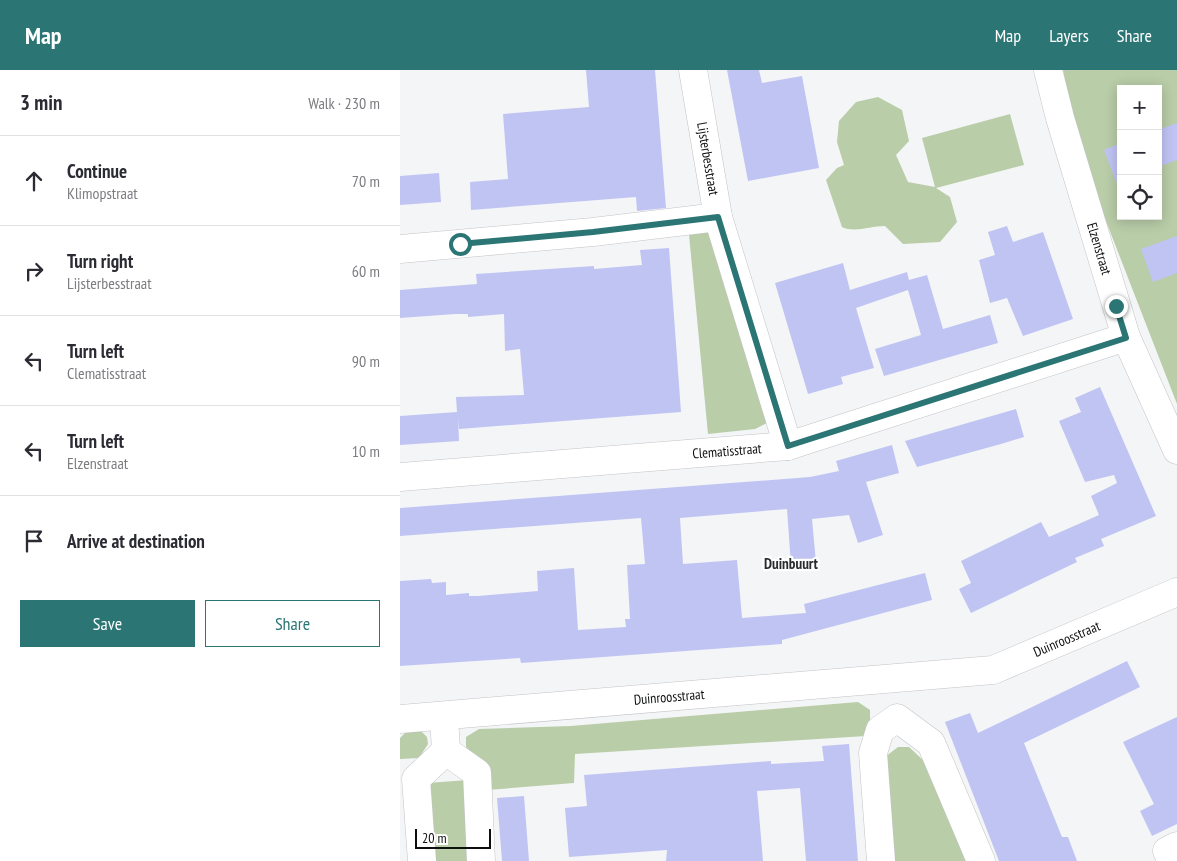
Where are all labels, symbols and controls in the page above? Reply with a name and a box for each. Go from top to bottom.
text: Map [25,20,62,51]
text: Map [995,24,1021,47]
text: Layers [1049,24,1089,47]
text: Share [1117,24,1152,47]
map controls [1117,85,1162,220]
button: + [1117,85,1162,130]
text: 3 min [20,89,62,116]
text: Walk · 230 m [308,93,380,113]
street label: Lijsterbesstraat [693,121,723,197]
button: − [1117,130,1162,175]
text: Continue [67,159,127,183]
icon: ahead [20,167,48,195]
text: 70 m [352,171,380,191]
button: locate [1117,175,1162,220]
text: Klimopstraat [67,183,138,203]
street label: Elzenstraat [1083,220,1116,277]
route start [449,233,472,256]
text: Turn right [67,249,133,273]
icon: right [20,257,48,285]
text: 60 m [352,261,380,281]
text: Lijsterbesstraat [67,273,152,293]
route end [1105,295,1128,318]
text: Turn left [67,339,124,363]
icon: left [20,347,48,375]
text: 90 m [352,351,380,371]
text: Clematisstraat [67,363,146,383]
text: Turn left [67,429,124,453]
icon: left [20,437,48,465]
street label: Clematisstraat [692,439,762,463]
text: 10 m [352,441,380,461]
text: Elzenstraat [67,453,128,473]
icon: arrive [20,527,48,555]
text: Arrive at destination [67,529,205,553]
district label: Duinbuurt [764,554,819,573]
button: Save [20,600,195,647]
button: Share [205,600,380,647]
street label: Duinroosstraat [1031,617,1103,661]
street label: Duinroosstraat [633,685,705,709]
scale bar [415,826,491,849]
text: 20 m [422,829,447,847]

